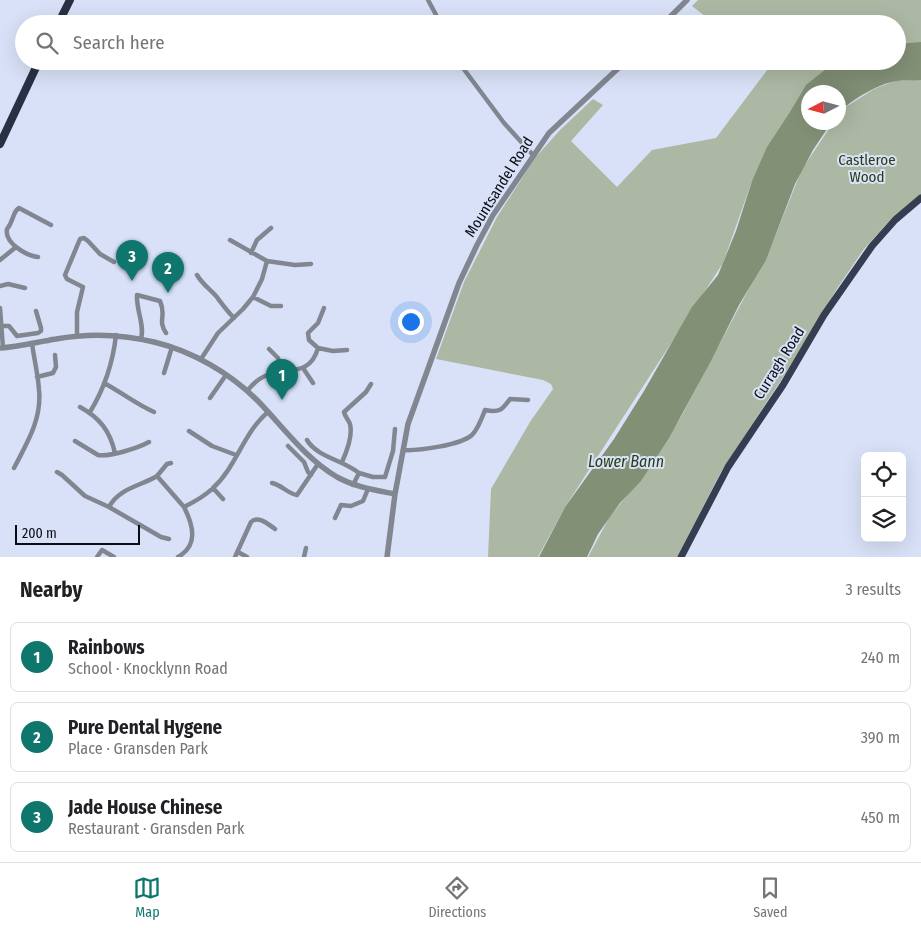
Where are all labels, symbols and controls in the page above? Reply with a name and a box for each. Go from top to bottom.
search box [15,15,906,70]
icon: search [33,29,61,57]
text: Search here [73,31,165,54]
north arrow [801,85,846,130]
street label: Mountsandel Road [461,134,537,240]
park label: Castleroe Wood [838,151,896,186]
pin: 3 [116,240,148,281]
pin: 2 [152,252,184,293]
your location [398,309,424,335]
street label: Curragh Road [750,323,808,403]
pin: 1 [266,359,298,400]
water label: Lower Bann [588,452,664,471]
map controls [861,452,906,542]
button: locate [861,452,906,497]
button: layers [861,497,906,542]
scale bar [15,522,140,545]
text: 200 m [22,525,57,542]
text: Nearby [20,577,82,603]
text: 3 results [845,580,901,599]
text: Rainbows [68,636,145,659]
text: 1 [34,648,40,667]
text: 240 m [861,648,900,667]
text: School · Knocklynn Road [68,659,228,678]
text: Pure Dental Hygene [68,716,222,739]
text: 2 [33,728,41,747]
text: 390 m [861,728,900,747]
text: Place · Gransden Park [68,739,208,758]
text: Jade House Chinese [68,796,222,819]
text: 3 [33,808,41,827]
text: 450 m [861,808,900,827]
text: Restaurant · Gransden Park [68,819,245,838]
tab: Map [133,874,161,921]
tab: Directions [428,874,486,921]
tab: Saved [753,874,788,921]

